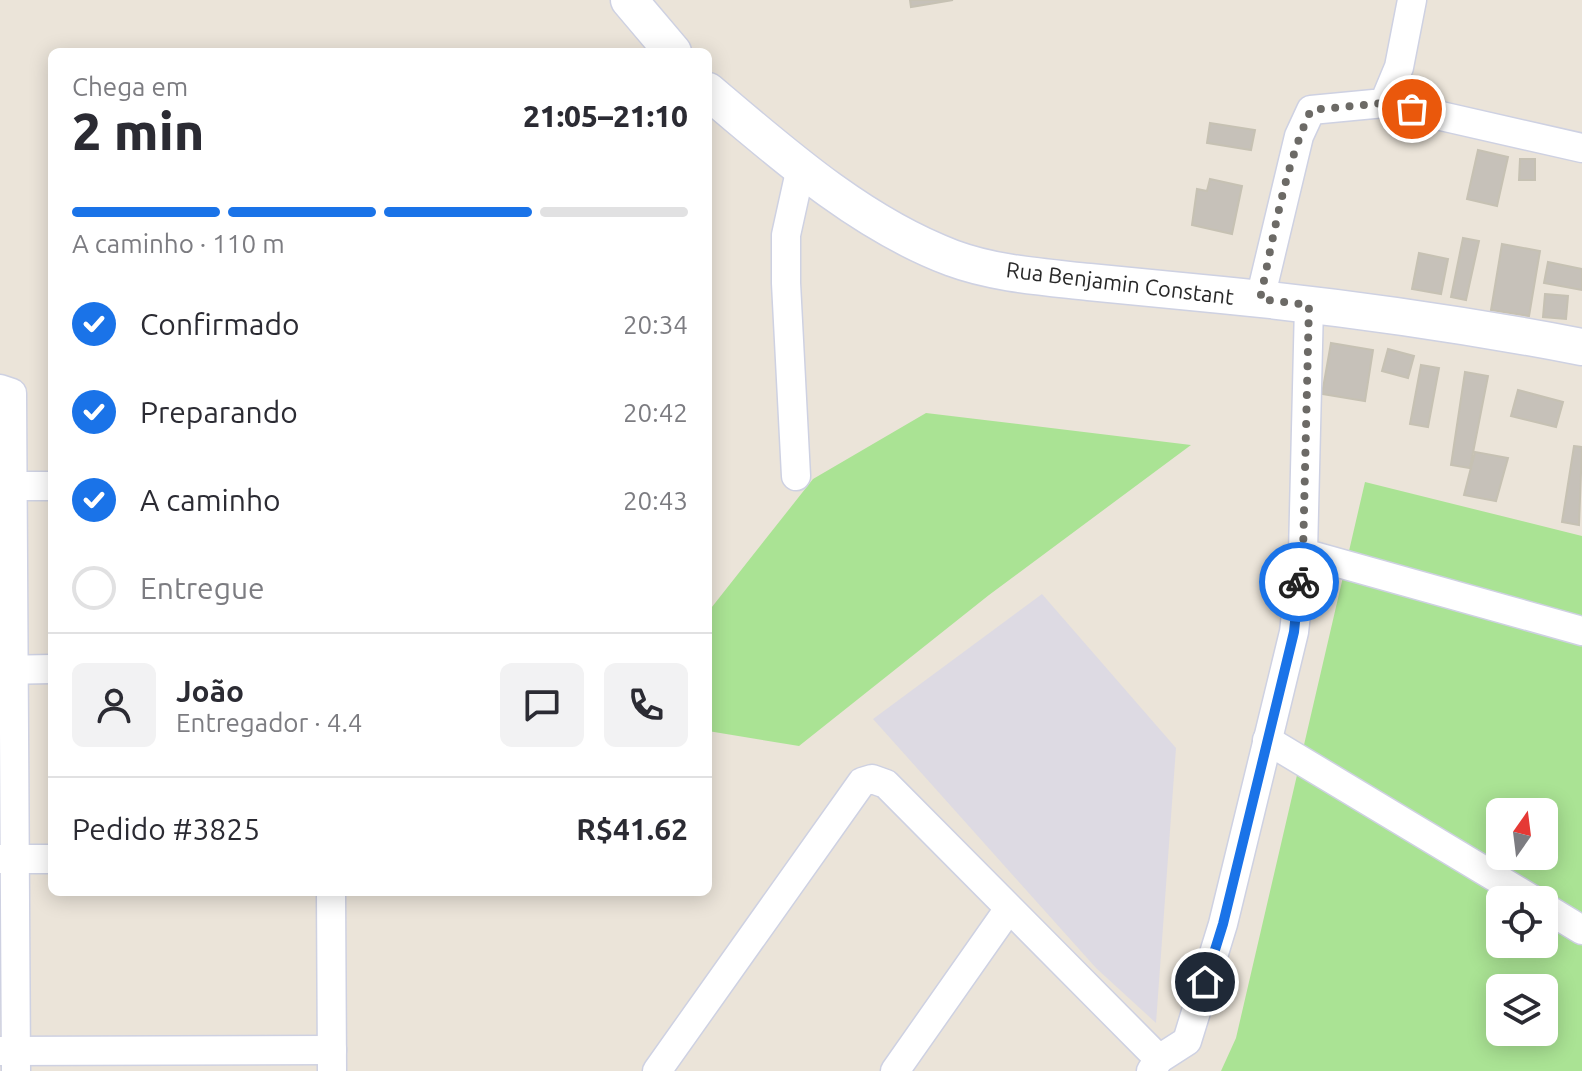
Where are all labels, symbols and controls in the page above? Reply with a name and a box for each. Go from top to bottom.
text: Chega em [72,72,188,101]
pin [1378,75,1446,143]
icon: bag [1390,87,1434,131]
text: 21:05–21:10 [523,99,688,133]
text: 2 min [72,102,204,160]
text: A caminho · 110 m [72,229,285,258]
street label: Rua Benjamin Constant [1005,256,1236,309]
icon: check [72,302,116,346]
text: Confirmado [140,307,300,341]
text: 20:34 [623,310,688,339]
icon: check [72,390,116,434]
text: Preparando [140,395,298,429]
text: 20:42 [623,398,688,427]
icon: check [72,478,116,522]
text: A caminho [140,483,281,517]
text: 20:43 [623,486,688,515]
courier [1259,542,1339,622]
icon: bike [1277,560,1321,604]
text: Entregue [140,571,265,605]
button: person [72,663,156,747]
button: chat [500,663,584,747]
button: phone [604,663,688,747]
text: João [176,674,244,708]
text: Entregador · 4.4 [176,708,362,737]
north arrow [1486,798,1558,870]
map controls [1486,798,1558,1046]
text: Pedido #3825 [72,812,260,846]
text: R$41.62 [576,812,688,846]
button: locate [1486,886,1558,958]
pin [1171,948,1239,1016]
icon: home [1183,960,1227,1004]
button: layers [1486,974,1558,1046]

